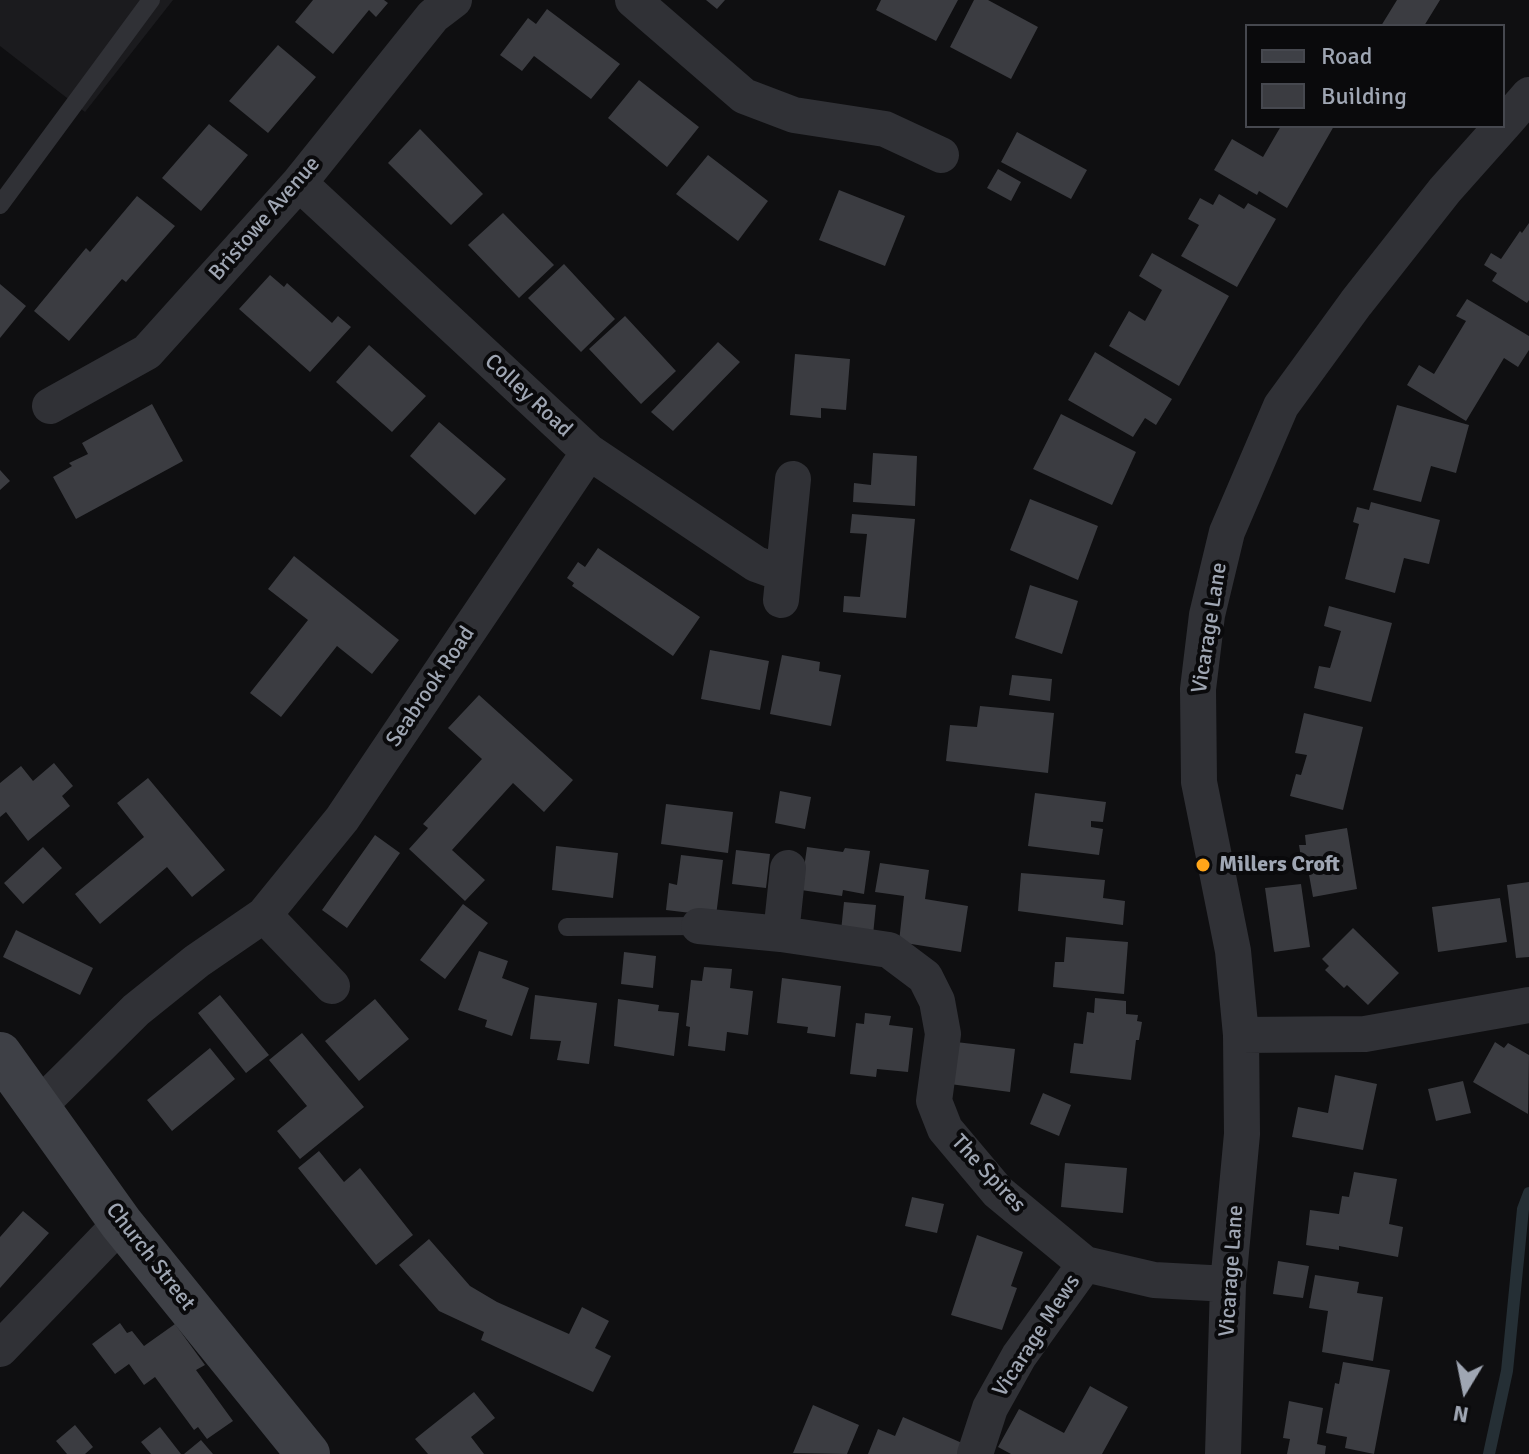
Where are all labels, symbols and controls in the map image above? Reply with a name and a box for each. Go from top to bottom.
legend [1245,24,1505,128]
text: Road [1321,41,1372,71]
text: Building [1321,81,1407,111]
street label: Bristowe Avenue [204,151,326,287]
street label: Colley Road [479,349,577,443]
street label: Vicarage Lane [1187,561,1233,695]
street label: Seabrook Road [381,622,481,752]
place label: Millers Croft [1219,852,1340,878]
marker: Millers Croft [1194,856,1212,874]
street label: The Spires [945,1130,1031,1218]
street label: Church Street [100,1198,200,1316]
street label: Vicarage Lane [1214,1204,1250,1338]
street label: Vicarage Mews [988,1270,1086,1402]
north arrow [1425,1350,1505,1430]
text: N [1451,1400,1471,1429]

